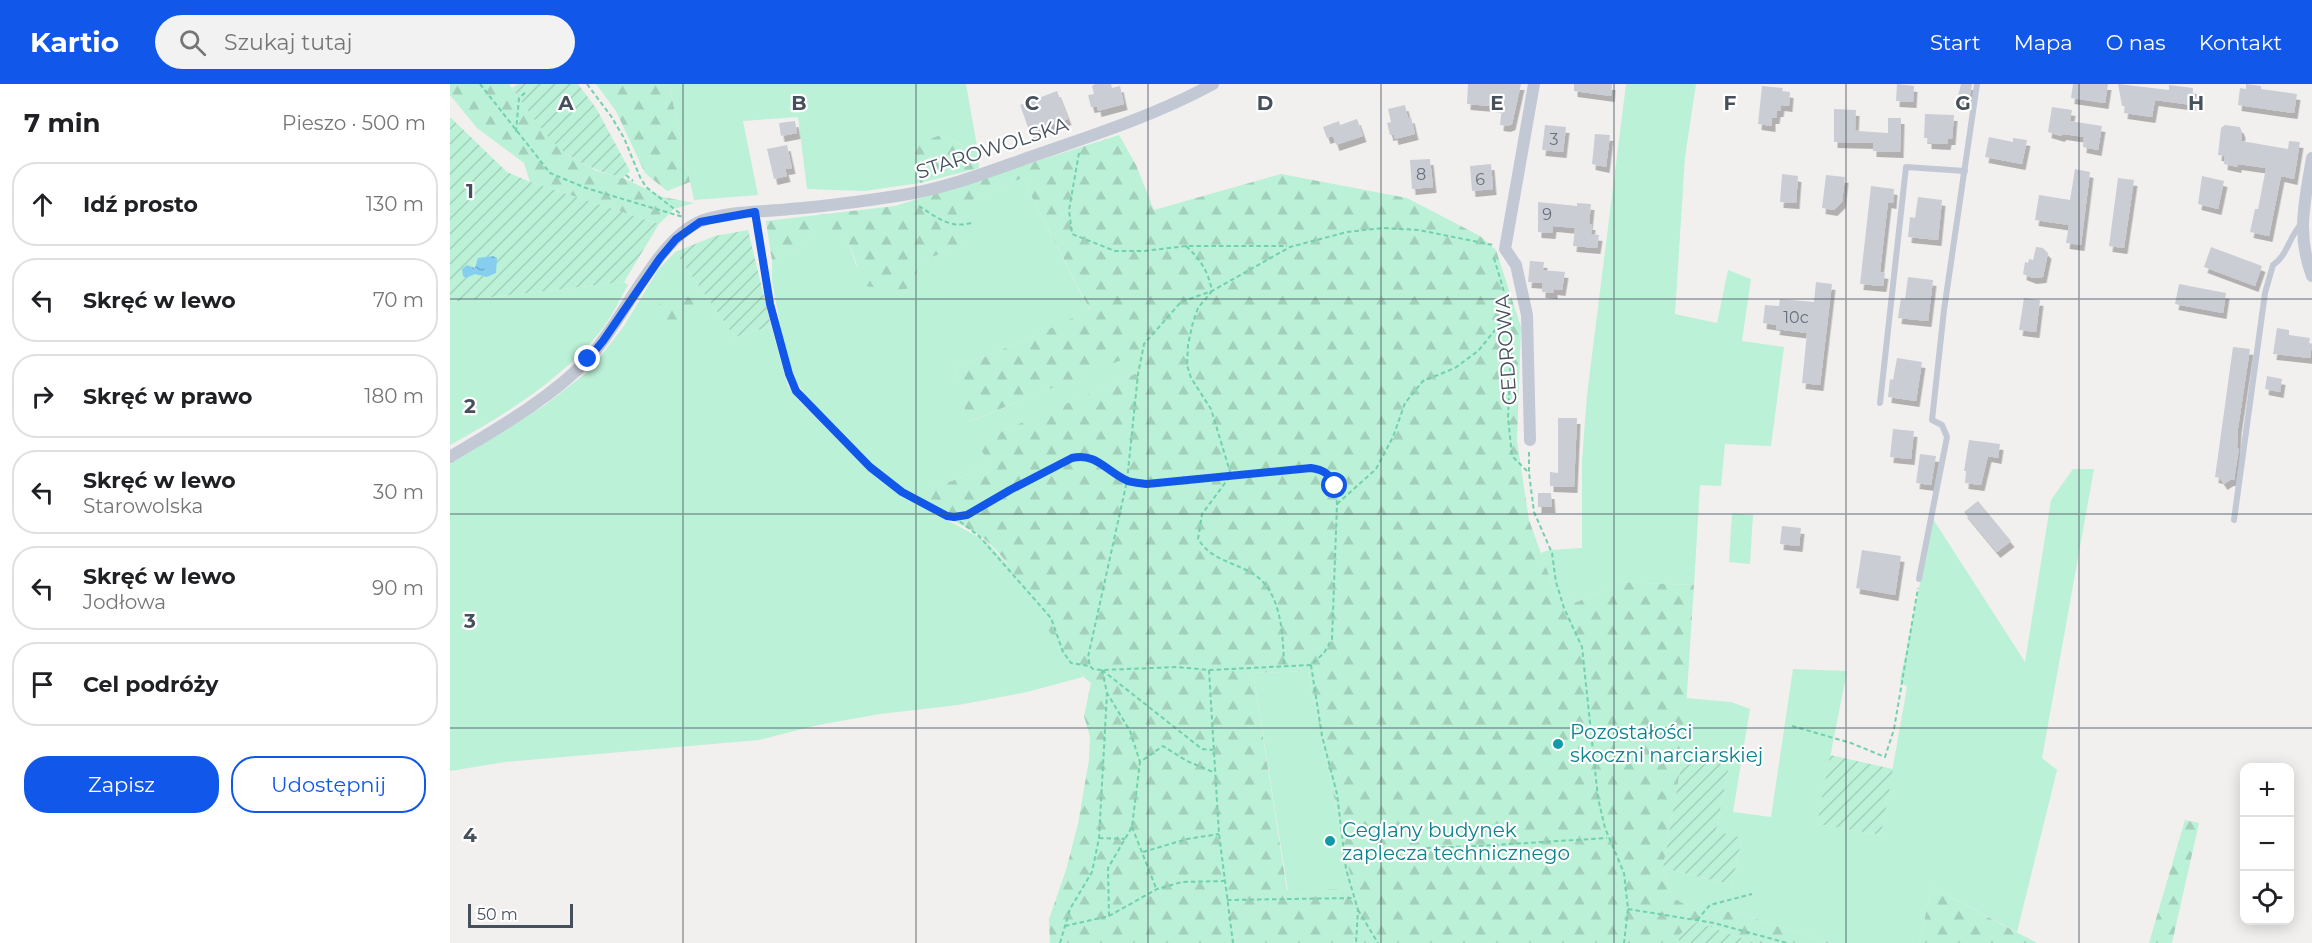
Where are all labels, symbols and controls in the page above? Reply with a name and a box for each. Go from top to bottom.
search box [155,15,575,69]
text: Kartio [30,25,119,59]
icon: search [176,26,209,59]
text: Szukaj tutaj [224,29,353,56]
text: Start [1930,30,1981,55]
text: Mapa [2014,30,2073,55]
text: O nas [2106,30,2166,55]
text: Kontakt [2199,30,2282,55]
text: A [557,91,574,115]
text: B [791,91,807,115]
text: C [1025,91,1040,115]
text: D [1257,91,1273,115]
text: E [1490,91,1504,115]
text: F [1724,91,1737,115]
text: G [1955,91,1971,115]
text: H [2188,91,2204,115]
text: 7 min [24,107,101,139]
text: Pieszo · 500 m [282,111,426,135]
street label: STAROWOLSKA [913,112,1072,184]
house number: 3 [1549,130,1559,149]
house number: 8 [1416,165,1426,184]
house number: 6 [1475,170,1485,189]
text: 1 [466,179,474,203]
icon: ahead [26,188,59,221]
text: Idź prosto [83,191,198,218]
text: 130 m [366,192,424,216]
house number: 9 [1542,205,1552,224]
icon: left [26,284,59,317]
text: Skręć w lewo [83,287,236,314]
text: 70 m [373,288,424,312]
street label: CEDROWA [1490,293,1522,406]
house number: 10c [1783,308,1809,327]
route end [574,345,600,371]
icon: right [26,380,59,413]
text: Skręć w prawo [83,383,252,410]
text: 180 m [364,384,424,408]
text: 2 [464,394,476,418]
text: Skręć w lewo [83,467,236,494]
route start [1321,472,1347,498]
icon: left [26,476,59,509]
text: 30 m [373,480,424,504]
text: Starowolska [83,494,203,518]
text: Skręć w lewo [83,563,236,590]
icon: left [26,572,59,605]
text: 90 m [372,576,424,600]
text: Jodłowa [83,590,166,614]
text: 3 [463,609,476,633]
icon: arrive [26,668,59,701]
text: Cel podróży [83,671,219,698]
place label: Pozostałości skoczni narciarskiej [1570,720,1763,767]
marker: Pozostałości skoczni narciarskiej [1551,737,1565,751]
button: Zapisz [24,756,219,813]
button: Udostępnij [231,756,426,813]
map controls [2240,763,2294,925]
button: + [2240,763,2294,817]
button: − [2240,817,2294,871]
place label: Ceglany budynek zaplecza technicznego [1342,818,1570,865]
text: 4 [463,823,477,847]
marker: Ceglany budynek zaplecza technicznego [1323,834,1337,848]
button: locate [2240,871,2294,925]
scale bar [468,901,573,928]
text: 50 m [477,905,518,924]

